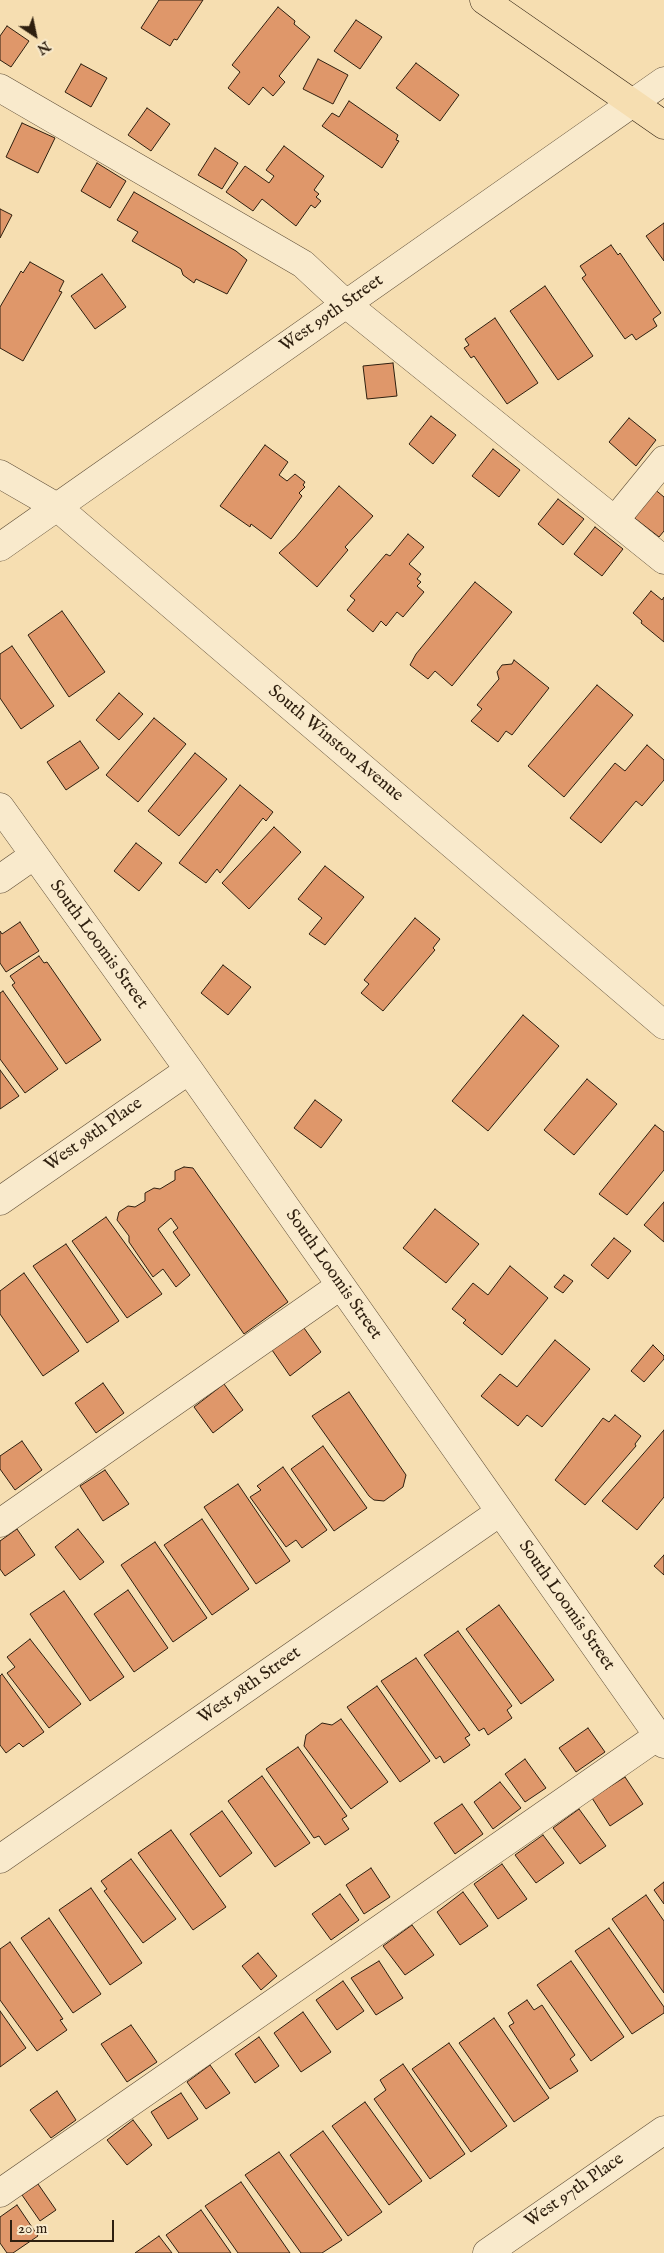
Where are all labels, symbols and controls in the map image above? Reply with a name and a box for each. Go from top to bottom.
north arrow [10,10,60,60]
text: N [33,37,53,58]
street label: West 99th Street [276,270,388,358]
street label: South Winston Avenue [263,681,407,807]
street label: South Loomis Street [44,876,152,1014]
street label: West 98th Place [41,1093,147,1177]
street label: South Loomis Street [280,1206,386,1344]
street label: South Loomis Street [513,1537,619,1675]
street label: West 98th Street [195,1643,305,1729]
street label: West 97th Place [521,2149,629,2233]
scale bar [12,2210,116,2242]
text: 20 m [18,2219,47,2238]

